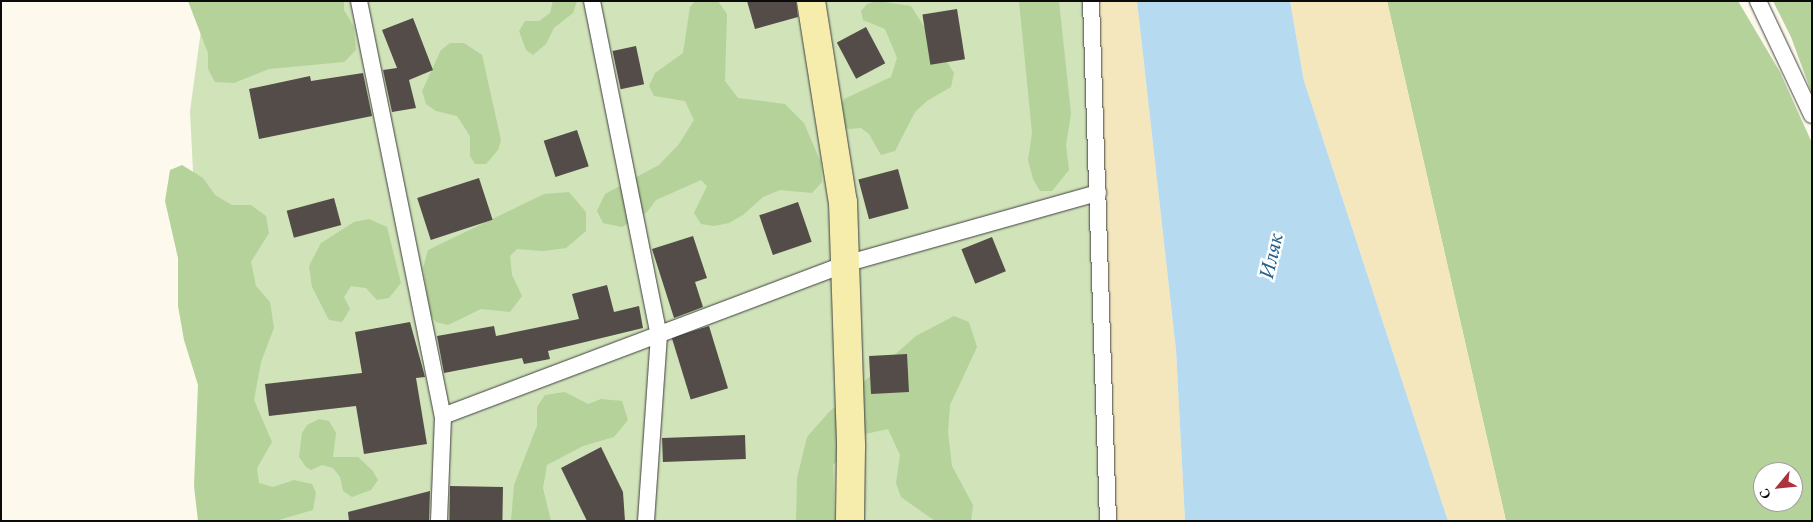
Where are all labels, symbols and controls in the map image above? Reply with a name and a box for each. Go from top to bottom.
water label: Иляк [1255,231,1289,281]
north arrow [1753,462,1803,512]
text: С [1754,484,1777,503]

